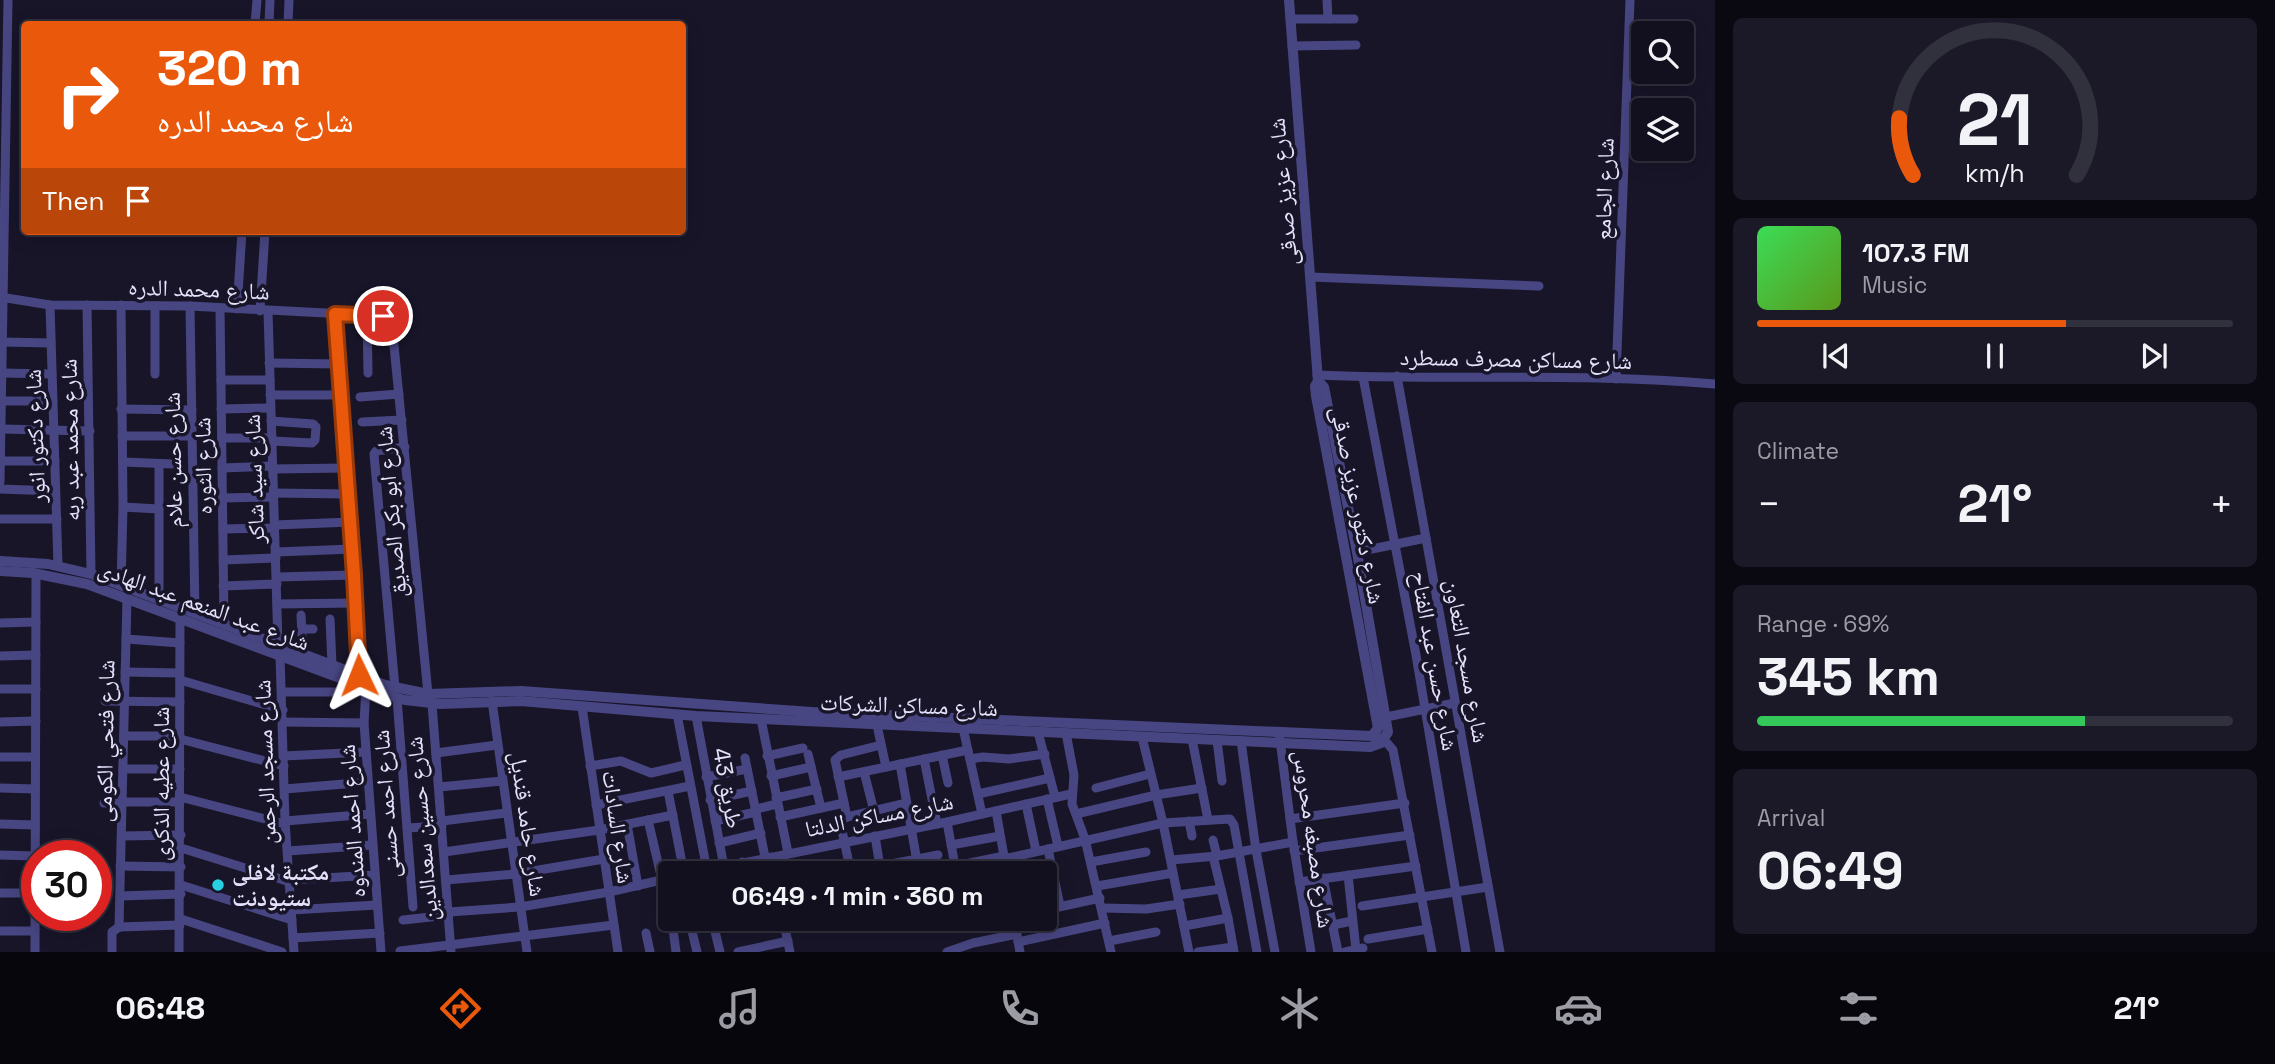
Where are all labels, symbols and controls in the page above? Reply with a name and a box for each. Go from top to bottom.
map controls [1631,21,1694,161]
button: search [1631,21,1694,84]
text: 320 m [157,37,302,99]
icon: right [42,49,133,140]
text: 21 [1957,73,2033,166]
button: layers [1631,98,1694,161]
text: شارع محمد الدره [157,101,354,141]
street label: شارع عزيز صدقى [1262,117,1304,267]
street label: شارع الجامع [1587,137,1621,241]
text: km/h [1965,157,2025,189]
icon: arrive [119,182,157,220]
text: Then [42,184,105,218]
text: 107.3 FM [1862,236,1970,270]
text: Music [1862,270,1927,300]
street label: شارع محمد الدره [128,272,270,306]
pin [353,286,413,346]
icon: arrive [364,297,402,335]
icon: previous [1817,337,1855,375]
icon: pause [1976,337,2014,375]
icon: next [2135,337,2173,375]
street label: شارع مساكن مصرف مسطرد [1400,342,1632,376]
street label: شارع محمد عبد ربه [54,359,86,521]
street label: شارع دكتور انور [18,369,52,504]
street label: شارع حسن علام [157,392,190,528]
street label: شارع دكتور عزيز صدقى [1324,403,1392,607]
street label: شارع سيد شاكر [237,414,271,545]
street label: شارع الثوره [187,417,219,515]
street label: شارع ابو بكر الصديق [369,425,413,599]
text: Climate [1757,436,1839,466]
text: 21° [1958,471,2032,537]
text: − [1757,480,1781,528]
text: + [2209,480,2233,528]
street label: شارع عبد المنعم عبد الهادى [94,553,314,658]
street label: شارع حسن عبد الفتاح [1404,569,1466,753]
street label: شارع مسجد التعاون [1438,577,1496,745]
text: Range · 69% [1757,609,1889,639]
position arrow [322,638,396,712]
text: 345 km [1757,644,1940,710]
street label: شارع فتحي الكومى [89,659,125,823]
street label: شارع مسجد الرحمن [247,679,283,845]
street label: شارع مساكن الشركات [819,687,999,723]
street label: شارع عطيه الذكرى [146,707,176,861]
street label: شارع احمد حسنى [366,729,406,879]
street label: شارع حسين سعدالدين [399,735,445,923]
street label: شارع احمد المندوه [332,743,372,899]
street label: طريق 43 [706,745,750,831]
street label: شارع مصبغه محروس [1287,748,1341,930]
street label: شارع حامد قنديل [503,750,553,898]
street label: شارع السادات [595,769,641,885]
street label: شارع مساكن الدلتا [802,786,956,844]
text: Arrival [1757,803,1825,833]
text: 06:49 [1757,838,1904,904]
speed limit sign: 30 [21,840,112,931]
place label: مكتبة لافلى ستيودنت [232,857,329,913]
marker: مكتبة لافلى ستيودنت [210,877,226,893]
text: 06:49 · 1 min · 360 m [731,879,984,913]
icon: directions [436,984,485,1033]
icon: music [715,984,764,1033]
icon: phone [995,984,1044,1033]
icon: climate [1275,984,1324,1033]
icon: car [1554,984,1603,1033]
icon: filters [1834,984,1883,1033]
text: 06:48 [115,988,205,1028]
text: 21° [2114,988,2160,1028]

